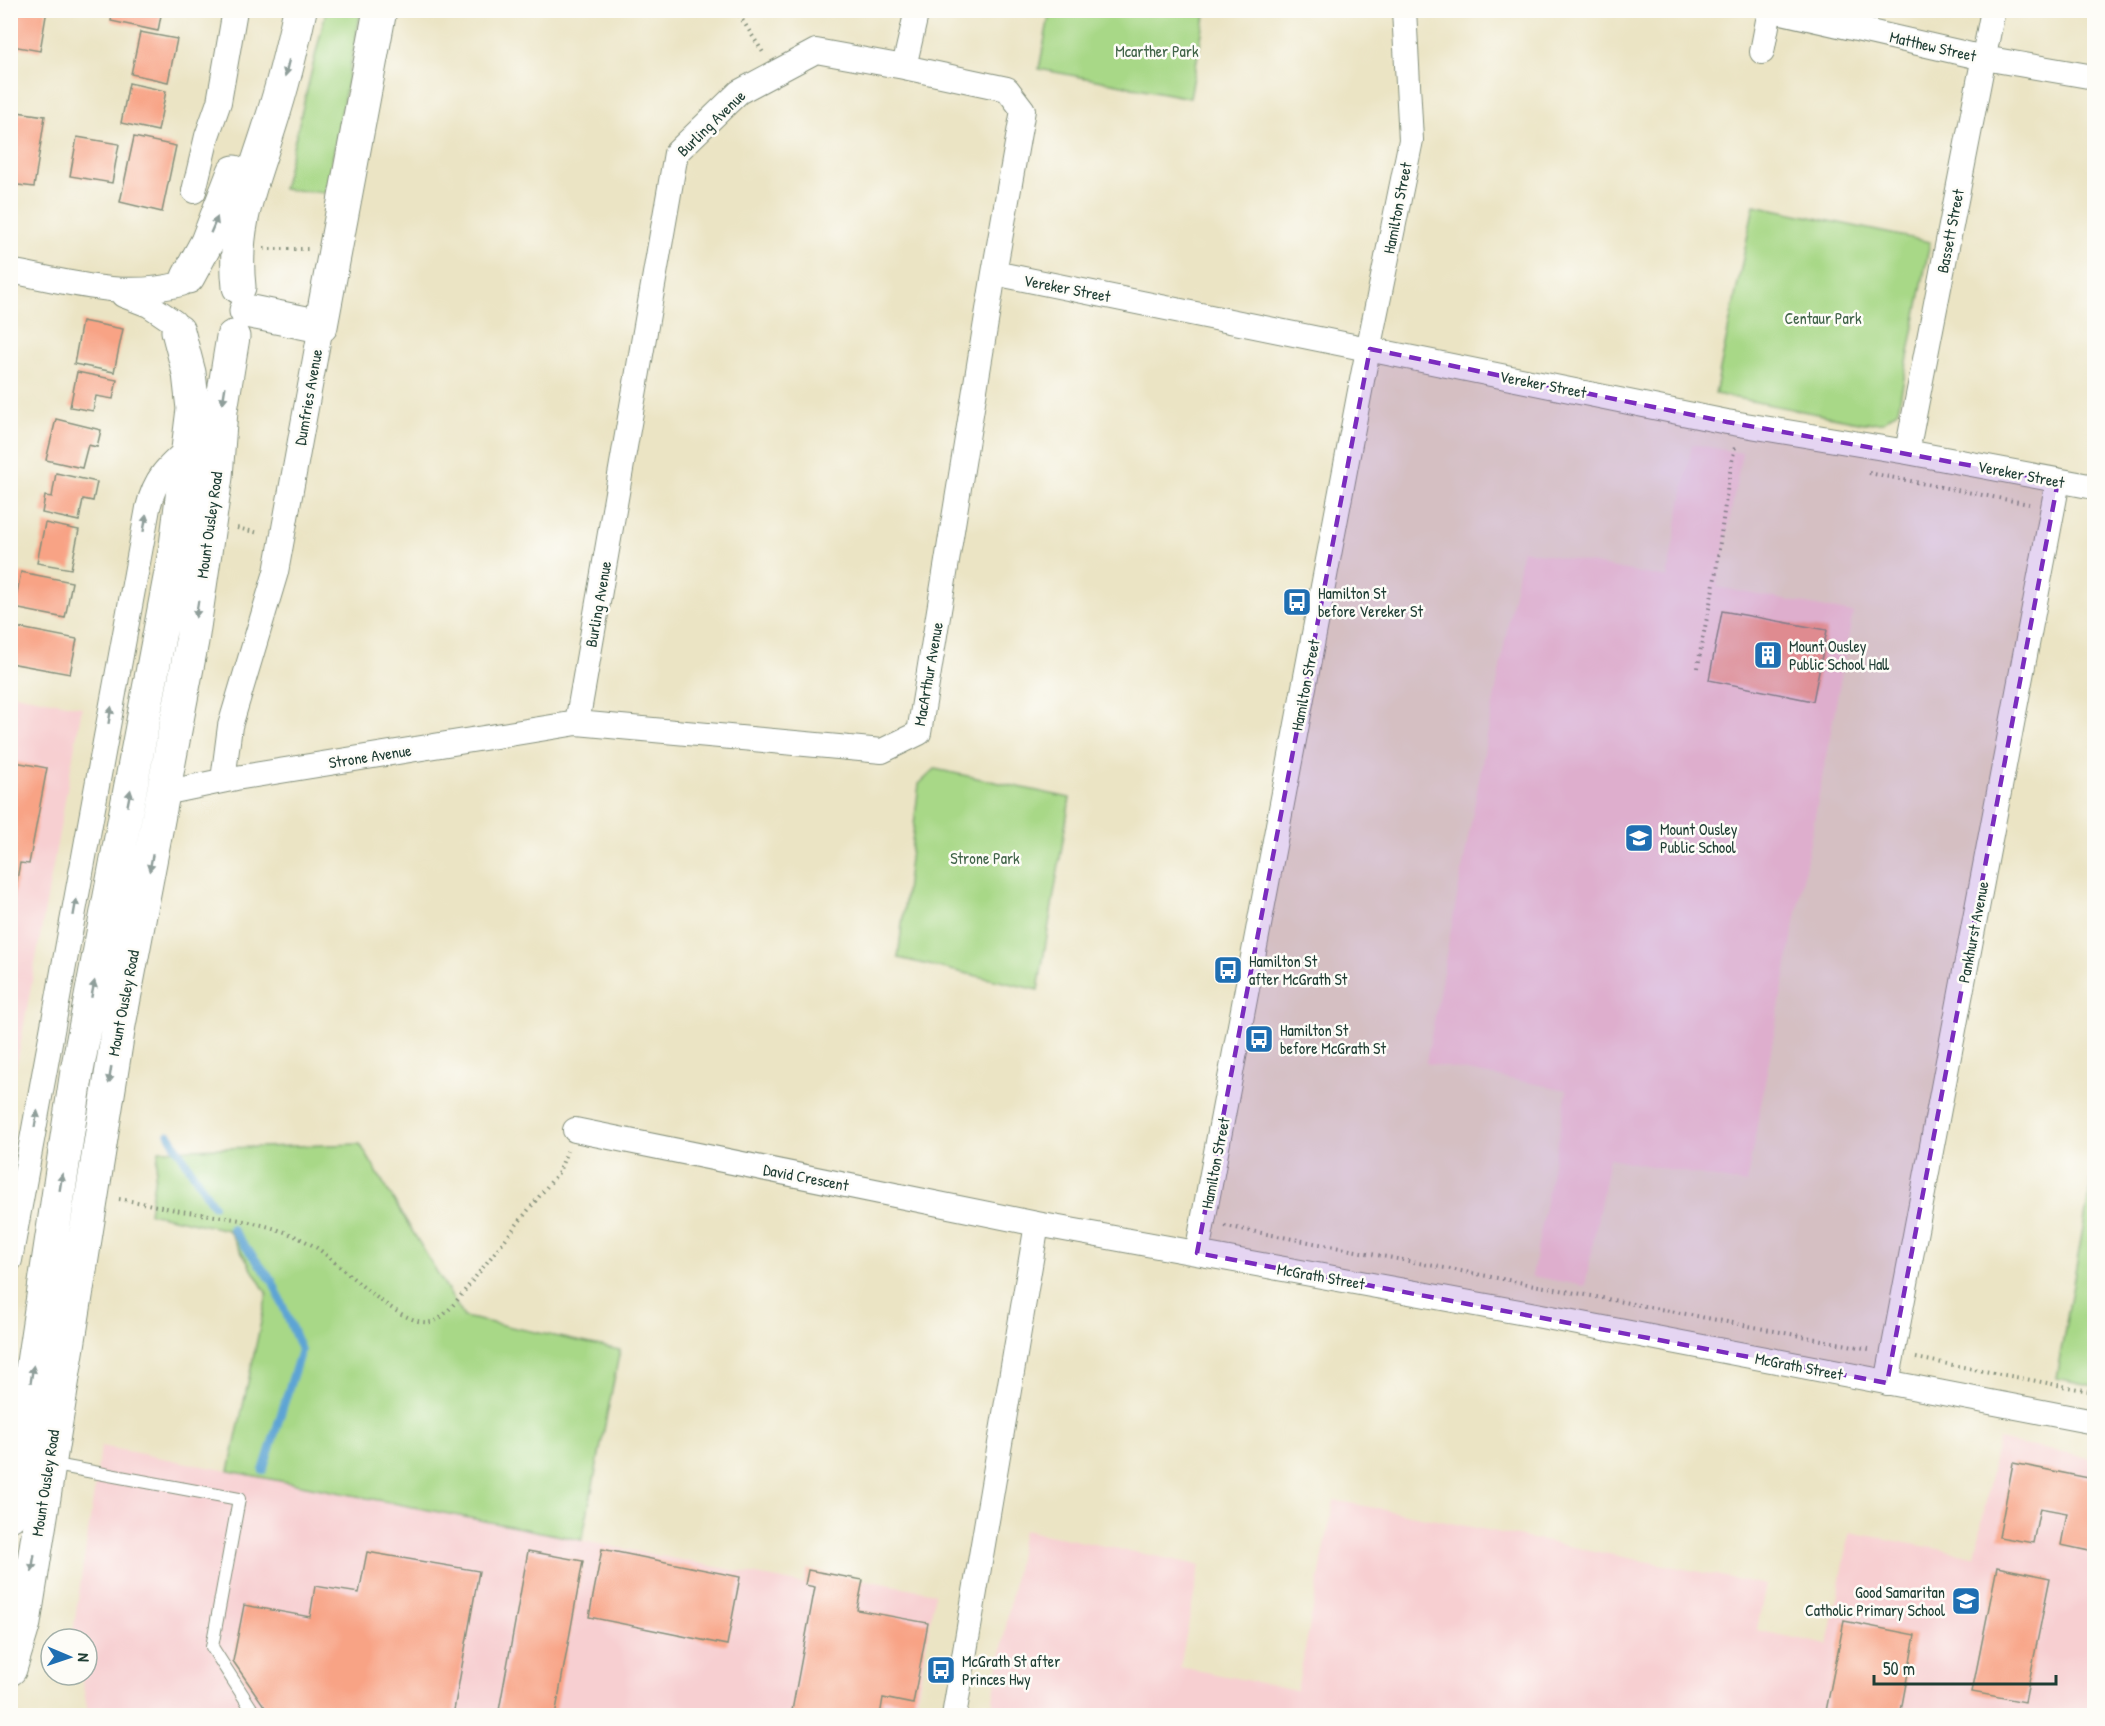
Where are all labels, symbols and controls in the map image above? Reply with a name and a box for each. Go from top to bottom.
street label: Matthew Street [1888,25,1979,67]
park label: Mcarther Park [1115,40,1199,62]
one-way arrow [281,58,291,77]
street label: Burling Avenue [672,84,750,161]
street label: Hamilton Street [1377,160,1417,256]
street label: Bassett Street [1931,187,1969,275]
one-way arrow [210,216,219,234]
street label: Vereker Street [1022,269,1113,307]
park label: Centaur Park [1784,307,1862,329]
street label: Dumfries Avenue [289,347,327,447]
street label: Vereker Street [1498,365,1589,403]
one-way arrow [219,385,228,404]
street label: Vereker Street [1976,455,2067,493]
street label: Mount Ousley Road [191,470,227,580]
one-way arrow [141,514,150,533]
street label: Burling Avenue [580,559,617,649]
place label: Hamilton St before Vereker St [1318,582,1423,622]
bus stop icon: Hamilton St before Vereker St [1281,586,1313,618]
one-way arrow [192,599,201,618]
street label: MacArthur Avenue [908,620,948,728]
place label: Mount Ousley Public School Hall [1789,635,1889,675]
street label: Hamilton Street [1285,637,1325,733]
building icon: Mount Ousley Public School Hall [1752,639,1784,671]
one-way arrow [106,705,115,724]
street label: Strone Avenue [327,739,413,773]
one-way arrow [125,788,134,807]
place label: Mount Ousley Public School [1660,818,1738,858]
school or university icon: Mount Ousley Public School [1623,822,1655,854]
park label: Strone Park [950,847,1020,869]
one-way arrow [146,853,155,872]
street label: Pankhurst Avenue [1952,879,1994,985]
one-way arrow [71,897,80,916]
street label: Mount Ousley Road [102,948,144,1058]
place label: Hamilton St after McGrath St [1249,950,1348,990]
bus stop icon: Hamilton St after McGrath St [1212,954,1244,986]
one-way arrow [89,980,98,999]
place label: Hamilton St before McGrath St [1280,1019,1386,1059]
bus stop icon: Hamilton St before McGrath St [1243,1023,1275,1055]
one-way arrow [106,1065,115,1084]
one-way arrow [32,1110,41,1129]
street label: Hamilton Street [1195,1115,1235,1211]
street label: David Crescent [761,1158,851,1196]
one-way arrow [56,1172,65,1191]
street label: McGrath Street [1275,1257,1367,1295]
street label: McGrath Street [1753,1347,1845,1385]
one-way arrow [27,1365,36,1384]
street label: Mount Ousley Road [26,1428,64,1538]
one-way arrow [28,1553,37,1572]
place label: Good Samaritan Catholic Primary School [1805,1581,1946,1621]
school or university icon: Good Samaritan Catholic Primary School [1950,1585,1982,1617]
north arrow [39,1627,99,1687]
scale bar [1874,1648,2056,1686]
place label: McGrath St after Princes Hwy [962,1650,1060,1690]
text: N [73,1653,95,1663]
bus stop icon: McGrath St after Princes Hwy [925,1654,957,1686]
text: 50 m [1883,1656,1915,1681]

